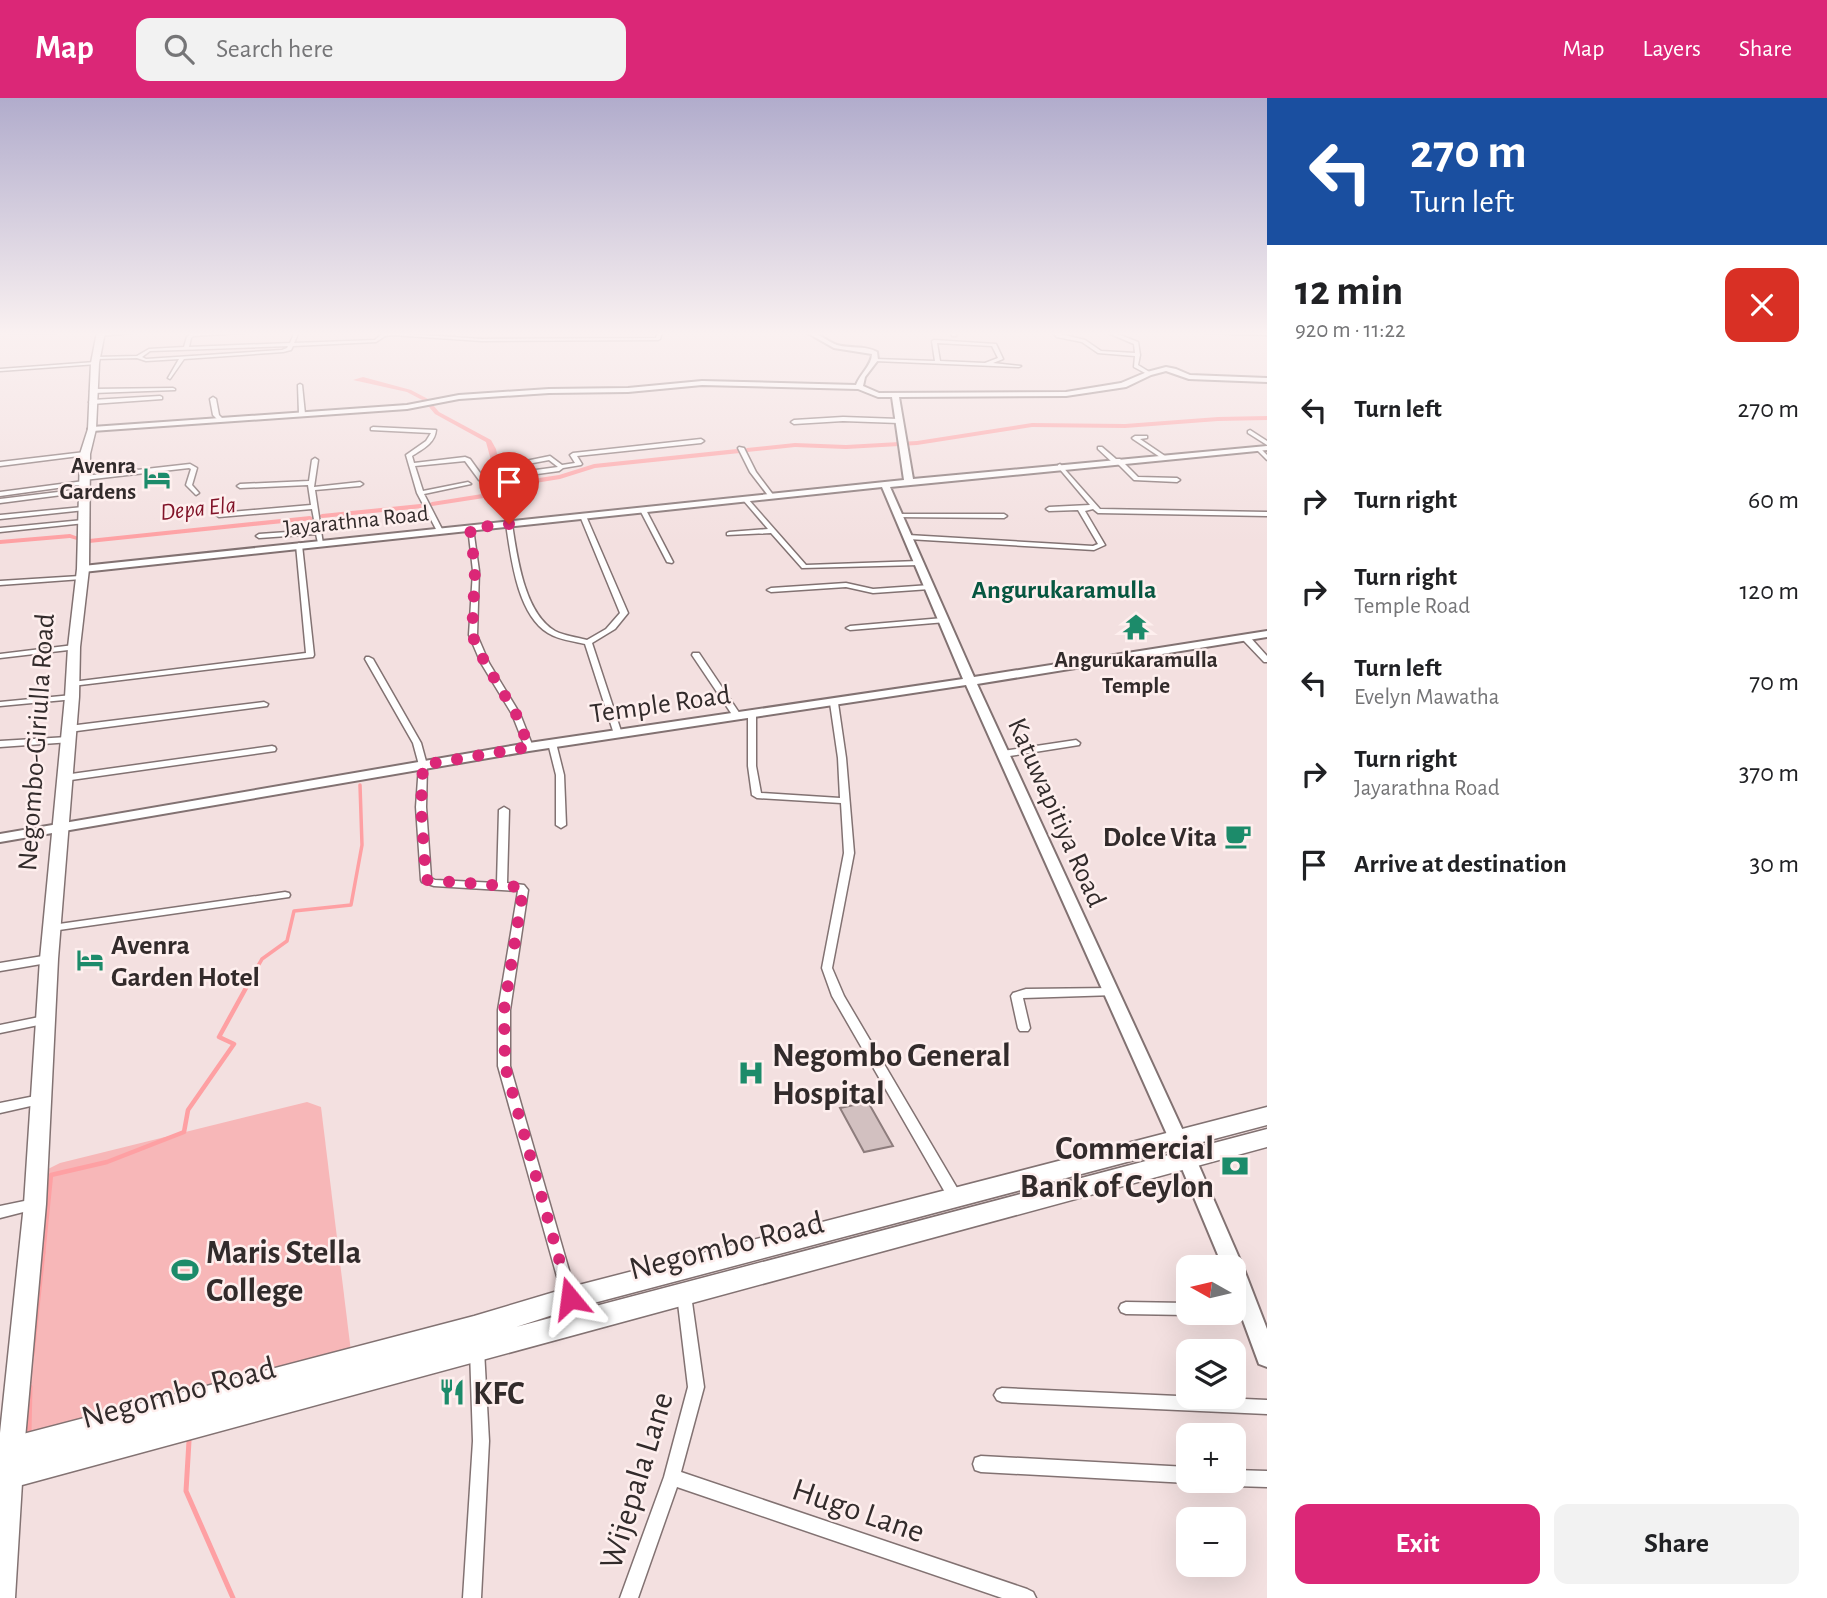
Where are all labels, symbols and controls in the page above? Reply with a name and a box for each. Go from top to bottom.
search box [136,18,626,81]
icon: search [160,30,198,68]
text: Map [35,32,94,65]
text: Search here [216,36,334,62]
text: Map [1562,37,1604,61]
text: Layers [1642,37,1701,61]
text: Share [1739,37,1792,61]
icon: left [1295,126,1386,217]
text: 270 m [1410,128,1527,177]
text: Turn left [1410,186,1514,218]
button: close [1725,268,1799,342]
text: 12 min [1295,270,1403,312]
text: 920 m · 11:22 [1295,319,1406,342]
icon: left [1295,391,1333,429]
text: Turn left [1354,396,1442,422]
text: 270 m [1738,396,1799,422]
pin [479,452,539,524]
place label: Avenra Gardens [60,455,136,504]
hotel icon: Avenra Gardens [142,463,172,493]
icon: arrive [490,463,528,501]
icon: right [1295,482,1333,520]
text: Turn right [1354,487,1457,513]
text: 60 m [1748,487,1799,513]
water label: Depa Ela [159,493,237,525]
street label: Jayarathna Road [282,502,430,541]
text: Turn right [1354,564,1457,590]
icon: right [1295,573,1333,611]
district label: Angurukaramulla [971,577,1157,603]
text: 120 m [1739,578,1799,604]
text: Temple Road [1354,595,1470,618]
street label: Negombo-Giriulla Road [14,612,60,872]
temple icon: Angurukaramulla Temple [1121,612,1151,642]
place label: Angurukaramulla Temple [1054,649,1218,698]
text: Turn left [1354,655,1442,681]
icon: left [1295,664,1333,702]
text: 70 m [1749,669,1799,695]
street label: Temple Road [588,681,732,729]
text: Evelyn Mawatha [1354,686,1499,709]
street label: Katuwapitiya Road [1002,714,1110,912]
text: Turn right [1354,746,1457,772]
icon: right [1295,755,1333,793]
text: 370 m [1739,760,1799,786]
text: Jayarathna Road [1354,777,1500,800]
cafe icon: Dolce Vita [1223,821,1253,851]
place label: Dolce Vita [1103,824,1217,852]
icon: arrive [1295,846,1333,884]
text: Arrive at destination [1354,851,1567,877]
text: 30 m [1749,851,1799,877]
place label: Avenra Garden Hotel [111,932,260,992]
hotel icon: Avenra Garden Hotel [75,945,105,975]
place label: Negombo General Hospital [772,1040,1011,1111]
hospital icon: Negombo General Hospital [736,1058,766,1088]
place label: Commercial Bank of Ceylon [1020,1133,1214,1204]
bank icon: Commercial Bank of Ceylon [1220,1151,1250,1181]
street label: Negombo Road [626,1206,827,1287]
place label: Maris Stella College [206,1237,362,1308]
sports icon: Maris Stella College [170,1255,200,1285]
north arrow [1176,1255,1246,1325]
map controls [1176,1255,1246,1577]
position arrow [533,1261,607,1335]
button: layers [1176,1339,1246,1409]
street label: Negombo Road [78,1352,279,1435]
restaurant icon: KFC [437,1377,467,1407]
place label: KFC [473,1378,524,1411]
street label: Wijepala Lane [595,1388,680,1573]
button: + [1176,1423,1246,1493]
street label: Hugo Lane [788,1473,929,1549]
button: Exit [1295,1504,1540,1584]
button: Share [1554,1504,1799,1584]
button: − [1176,1507,1246,1577]

